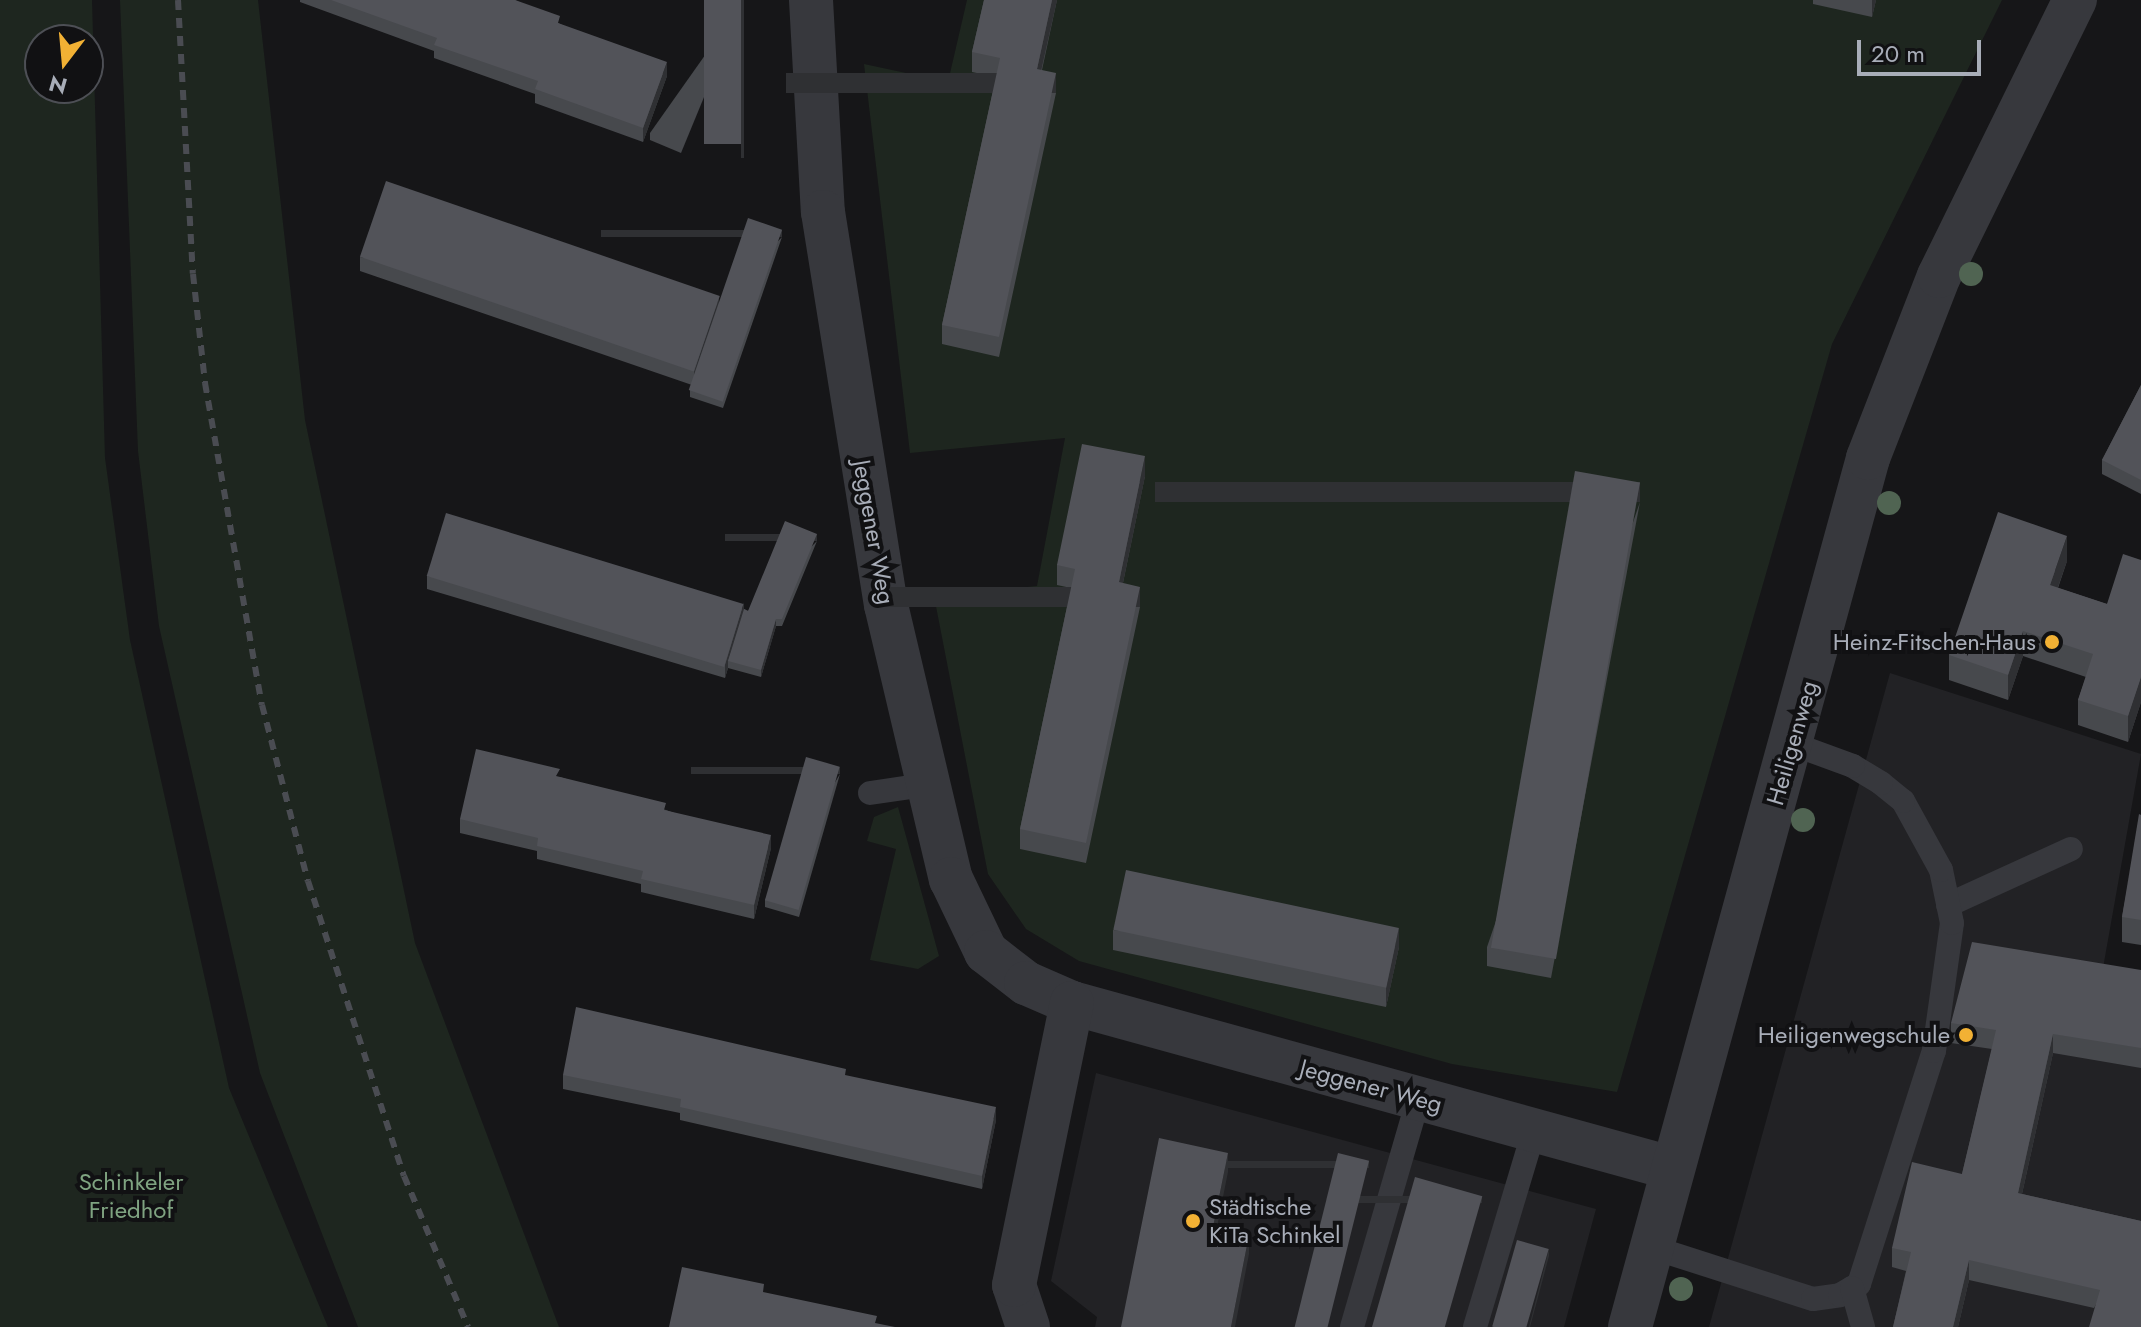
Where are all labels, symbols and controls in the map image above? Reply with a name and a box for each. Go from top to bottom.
north arrow [24,24,104,104]
scale bar [1861,24,1985,74]
text: 20 m [1871,36,1925,71]
text: N [45,67,71,103]
street label: Jeggener Weg [847,458,901,606]
place label: Heinz-Fitschen-Haus [1833,628,2036,656]
marker: Heinz-Fitschen-Haus [2043,633,2061,651]
street label: Heiligenweg [1761,677,1823,809]
place label: Heiligenwegschule [1758,1021,1950,1049]
marker: Heiligenwegschule [1957,1026,1975,1044]
street label: Jeggener Weg [1297,1053,1445,1119]
park label: Schinkeler Friedhof [79,1168,183,1224]
place label: Städtische KiTa Schinkel [1209,1193,1340,1249]
marker: Städtische KiTa Schinkel [1184,1212,1202,1230]

